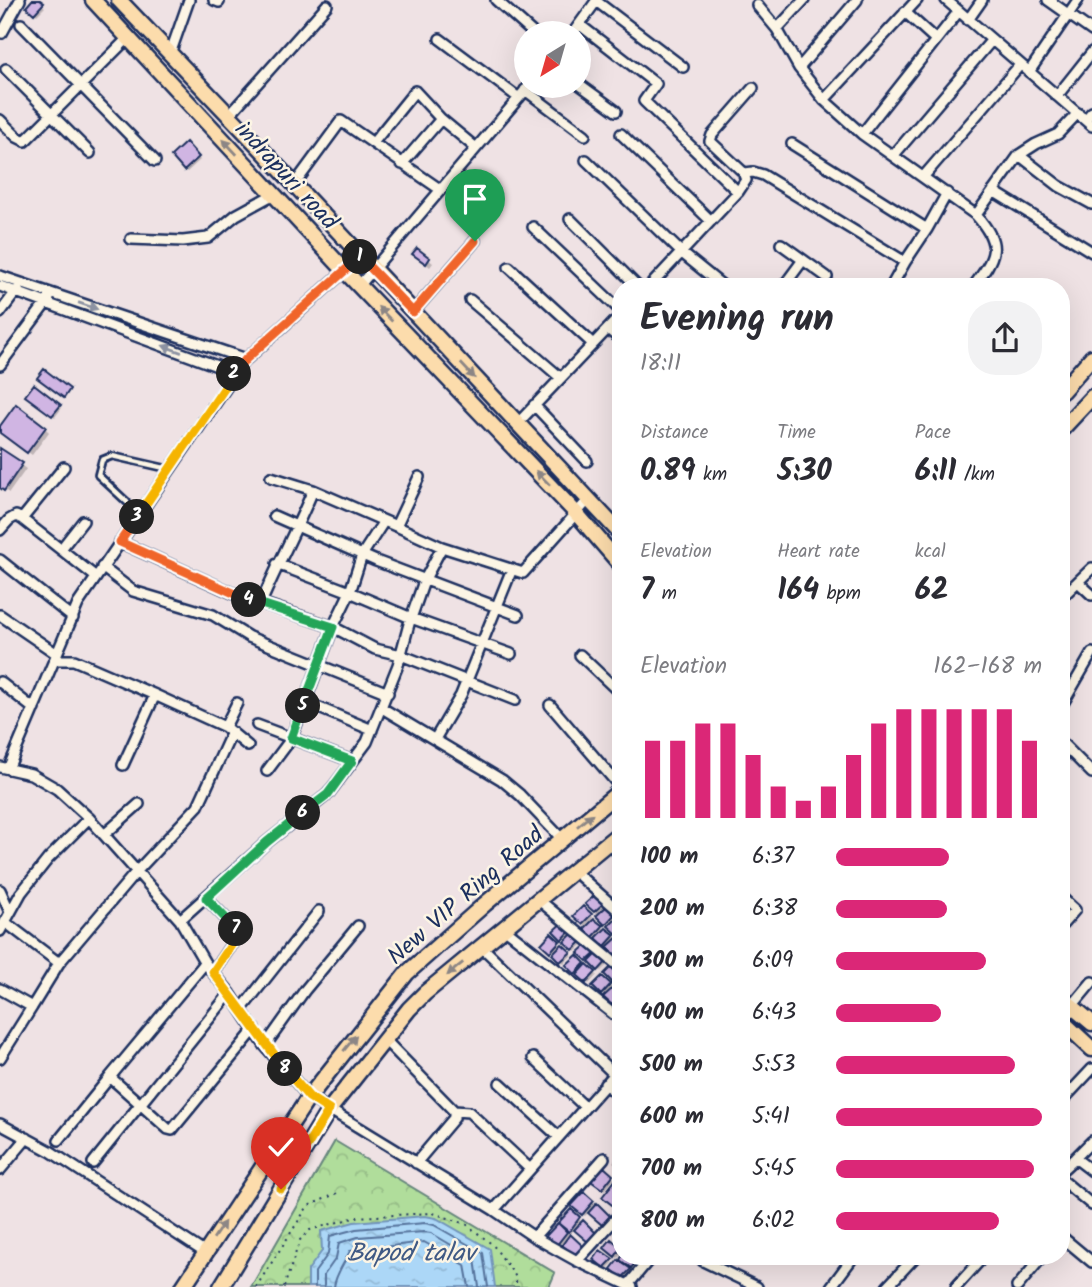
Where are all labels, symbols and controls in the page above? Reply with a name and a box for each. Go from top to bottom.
north arrow [514,21,592,98]
map controls [514,21,591,98]
street label: indrapuri road [225,112,348,241]
one-way arrow [223,139,239,156]
pin [445,169,505,241]
icon: arrive [456,180,494,218]
pin: 1 [342,240,378,274]
text: 1 [357,241,362,271]
text: Evening run [640,290,834,350]
one-way arrow [77,301,98,312]
button: share [968,301,1042,375]
one-way arrow [378,306,394,323]
one-way arrow [161,343,182,354]
text: 18:11 [640,346,681,382]
pin: 2 [216,356,252,392]
text: 2 [228,358,239,388]
one-way arrow [459,362,475,379]
text: Distance [640,418,708,448]
text: Time [777,418,816,448]
text: Pace [915,418,951,448]
text: 0.89 [640,448,695,496]
text: 5:30 [777,448,832,496]
text: 6:11 [915,448,956,496]
text: km [695,460,727,490]
text: /km [956,460,995,490]
one-way arrow [535,470,551,487]
pin: 3 [120,500,154,534]
text: 3 [131,501,142,531]
text: Elevation [640,537,712,567]
text: Heart rate [777,537,860,567]
text: kcal [915,537,946,567]
text: 7 [640,567,654,615]
text: 164 [777,567,819,615]
text: 62 [915,567,948,615]
text: m [654,579,677,609]
text: bpm [819,579,861,609]
pin: 4 [232,582,266,618]
text: 4 [243,584,254,614]
text: Elevation [640,649,727,685]
text: 162–168 m [933,649,1042,685]
pin: 5 [286,688,320,724]
text: 5 [298,690,307,720]
pin: 6 [286,796,320,830]
text: 6 [297,797,308,827]
one-way arrow [576,812,594,828]
street label: New VIP Ring Road [379,816,554,976]
text: 100 m [640,839,698,875]
text: 6:37 [752,839,794,875]
text: 200 m [640,891,705,927]
text: 6:38 [752,891,797,927]
pin: 7 [218,912,254,946]
text: 7 [231,913,240,943]
text: 300 m [640,943,704,979]
text: 6:09 [752,943,793,979]
one-way arrow [447,961,464,976]
text: 400 m [640,995,704,1031]
text: 6:43 [752,995,796,1031]
one-way arrow [342,1035,357,1052]
text: 500 m [640,1047,703,1083]
text: 5:53 [752,1047,796,1083]
pin: 8 [268,1052,302,1086]
text: 8 [279,1053,290,1083]
text: 600 m [640,1099,704,1135]
text: 5:41 [752,1099,790,1135]
pin [251,1117,311,1189]
icon: check [262,1128,300,1166]
text: 700 m [640,1151,702,1187]
text: 5:45 [752,1151,795,1187]
text: 800 m [640,1203,705,1239]
text: 6:02 [752,1203,795,1239]
one-way arrow [213,1220,226,1239]
water label: Bapod talav [347,1233,479,1275]

